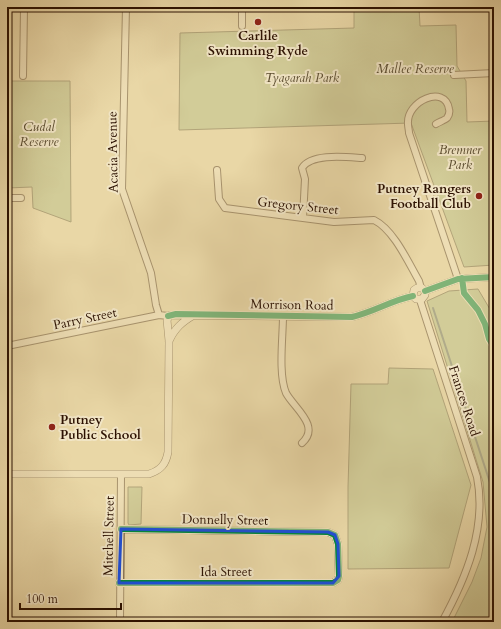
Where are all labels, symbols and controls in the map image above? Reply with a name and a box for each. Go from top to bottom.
marker: Carlile Swimming Ryde [253,17,263,27]
place label: Carlile Swimming Ryde [208,27,308,60]
park label: Mallee Reserve [376,60,455,78]
park label: Tyagarah Park [265,69,340,87]
street label: Acacia Avenue [103,111,123,193]
park label: Cudal Reserve [20,118,59,151]
park label: Bremner Park [439,141,482,174]
place label: Putney Rangers Football Club [377,180,471,213]
marker: Putney Rangers Football Club [474,191,484,201]
street label: Gregory Street [256,193,340,219]
street label: Morrison Road [250,295,334,315]
street label: Parry Street [52,303,118,335]
street label: Frances Road [444,363,484,439]
place label: Putney Public School [60,411,141,444]
marker: Putney Public School [47,422,57,432]
street label: Mitchell Street [99,496,119,576]
street label: Donnelly Street [182,510,268,530]
street label: Ida Street [200,563,252,581]
scale bar [20,585,121,611]
text: 100 m [26,591,59,607]

